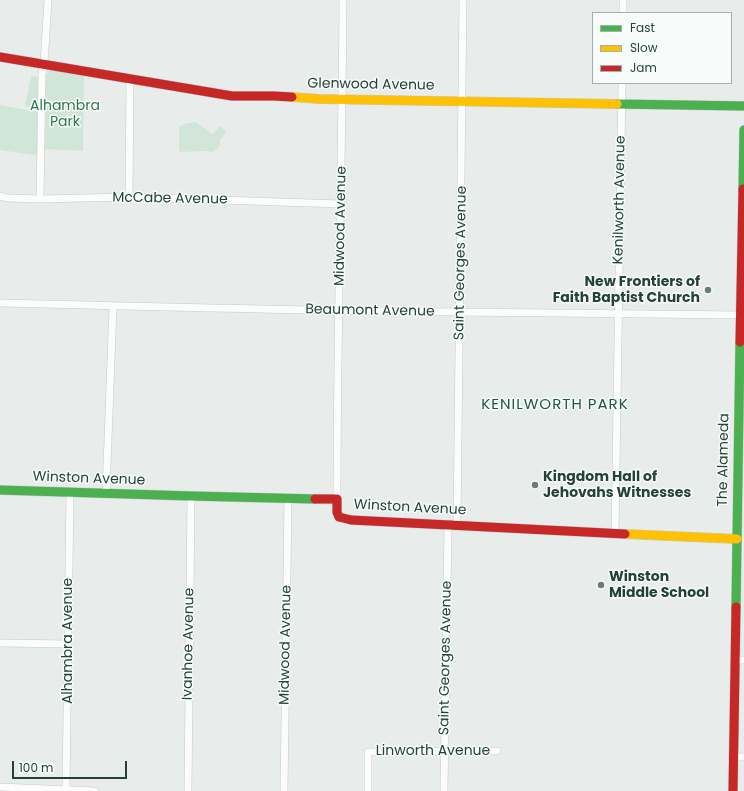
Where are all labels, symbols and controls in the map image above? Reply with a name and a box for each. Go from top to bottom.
legend [592,12,732,84]
text: Fast [630,19,655,36]
text: Slow [630,39,658,56]
text: Jam [630,59,657,76]
street label: Glenwood Avenue [307,75,435,95]
park label: Alhambra Park [30,98,100,130]
street label: Kenilworth Avenue [610,135,630,265]
street label: Midwood Avenue [332,166,350,286]
street label: Saint Georges Avenue [451,186,471,340]
street label: McCabe Avenue [112,190,228,208]
place label: New Frontiers of Faith Baptist Church [553,274,700,306]
marker: New Frontiers of Faith Baptist Church [703,285,713,295]
street label: Beaumont Avenue [305,301,435,321]
district label: KENILWORTH PARK [481,396,629,414]
street label: The Alameda [715,413,733,507]
street label: Winston Avenue [32,469,146,489]
place label: Kingdom Hall of Jehovahs Witnesses [543,469,691,502]
marker: Kingdom Hall of Jehovahs Witnesses [530,480,540,490]
street label: Winston Avenue [353,497,467,519]
place label: Winston Middle School [609,569,709,602]
street label: Alhambra Avenue [60,578,76,704]
marker: Winston Middle School [596,580,606,590]
street label: Saint Georges Avenue [436,581,456,735]
street label: Midwood Avenue [277,585,295,705]
street label: Ivanhoe Avenue [180,588,198,700]
street label: Linworth Avenue [376,743,490,759]
scale bar [14,753,129,779]
text: 100 m [19,759,53,776]

